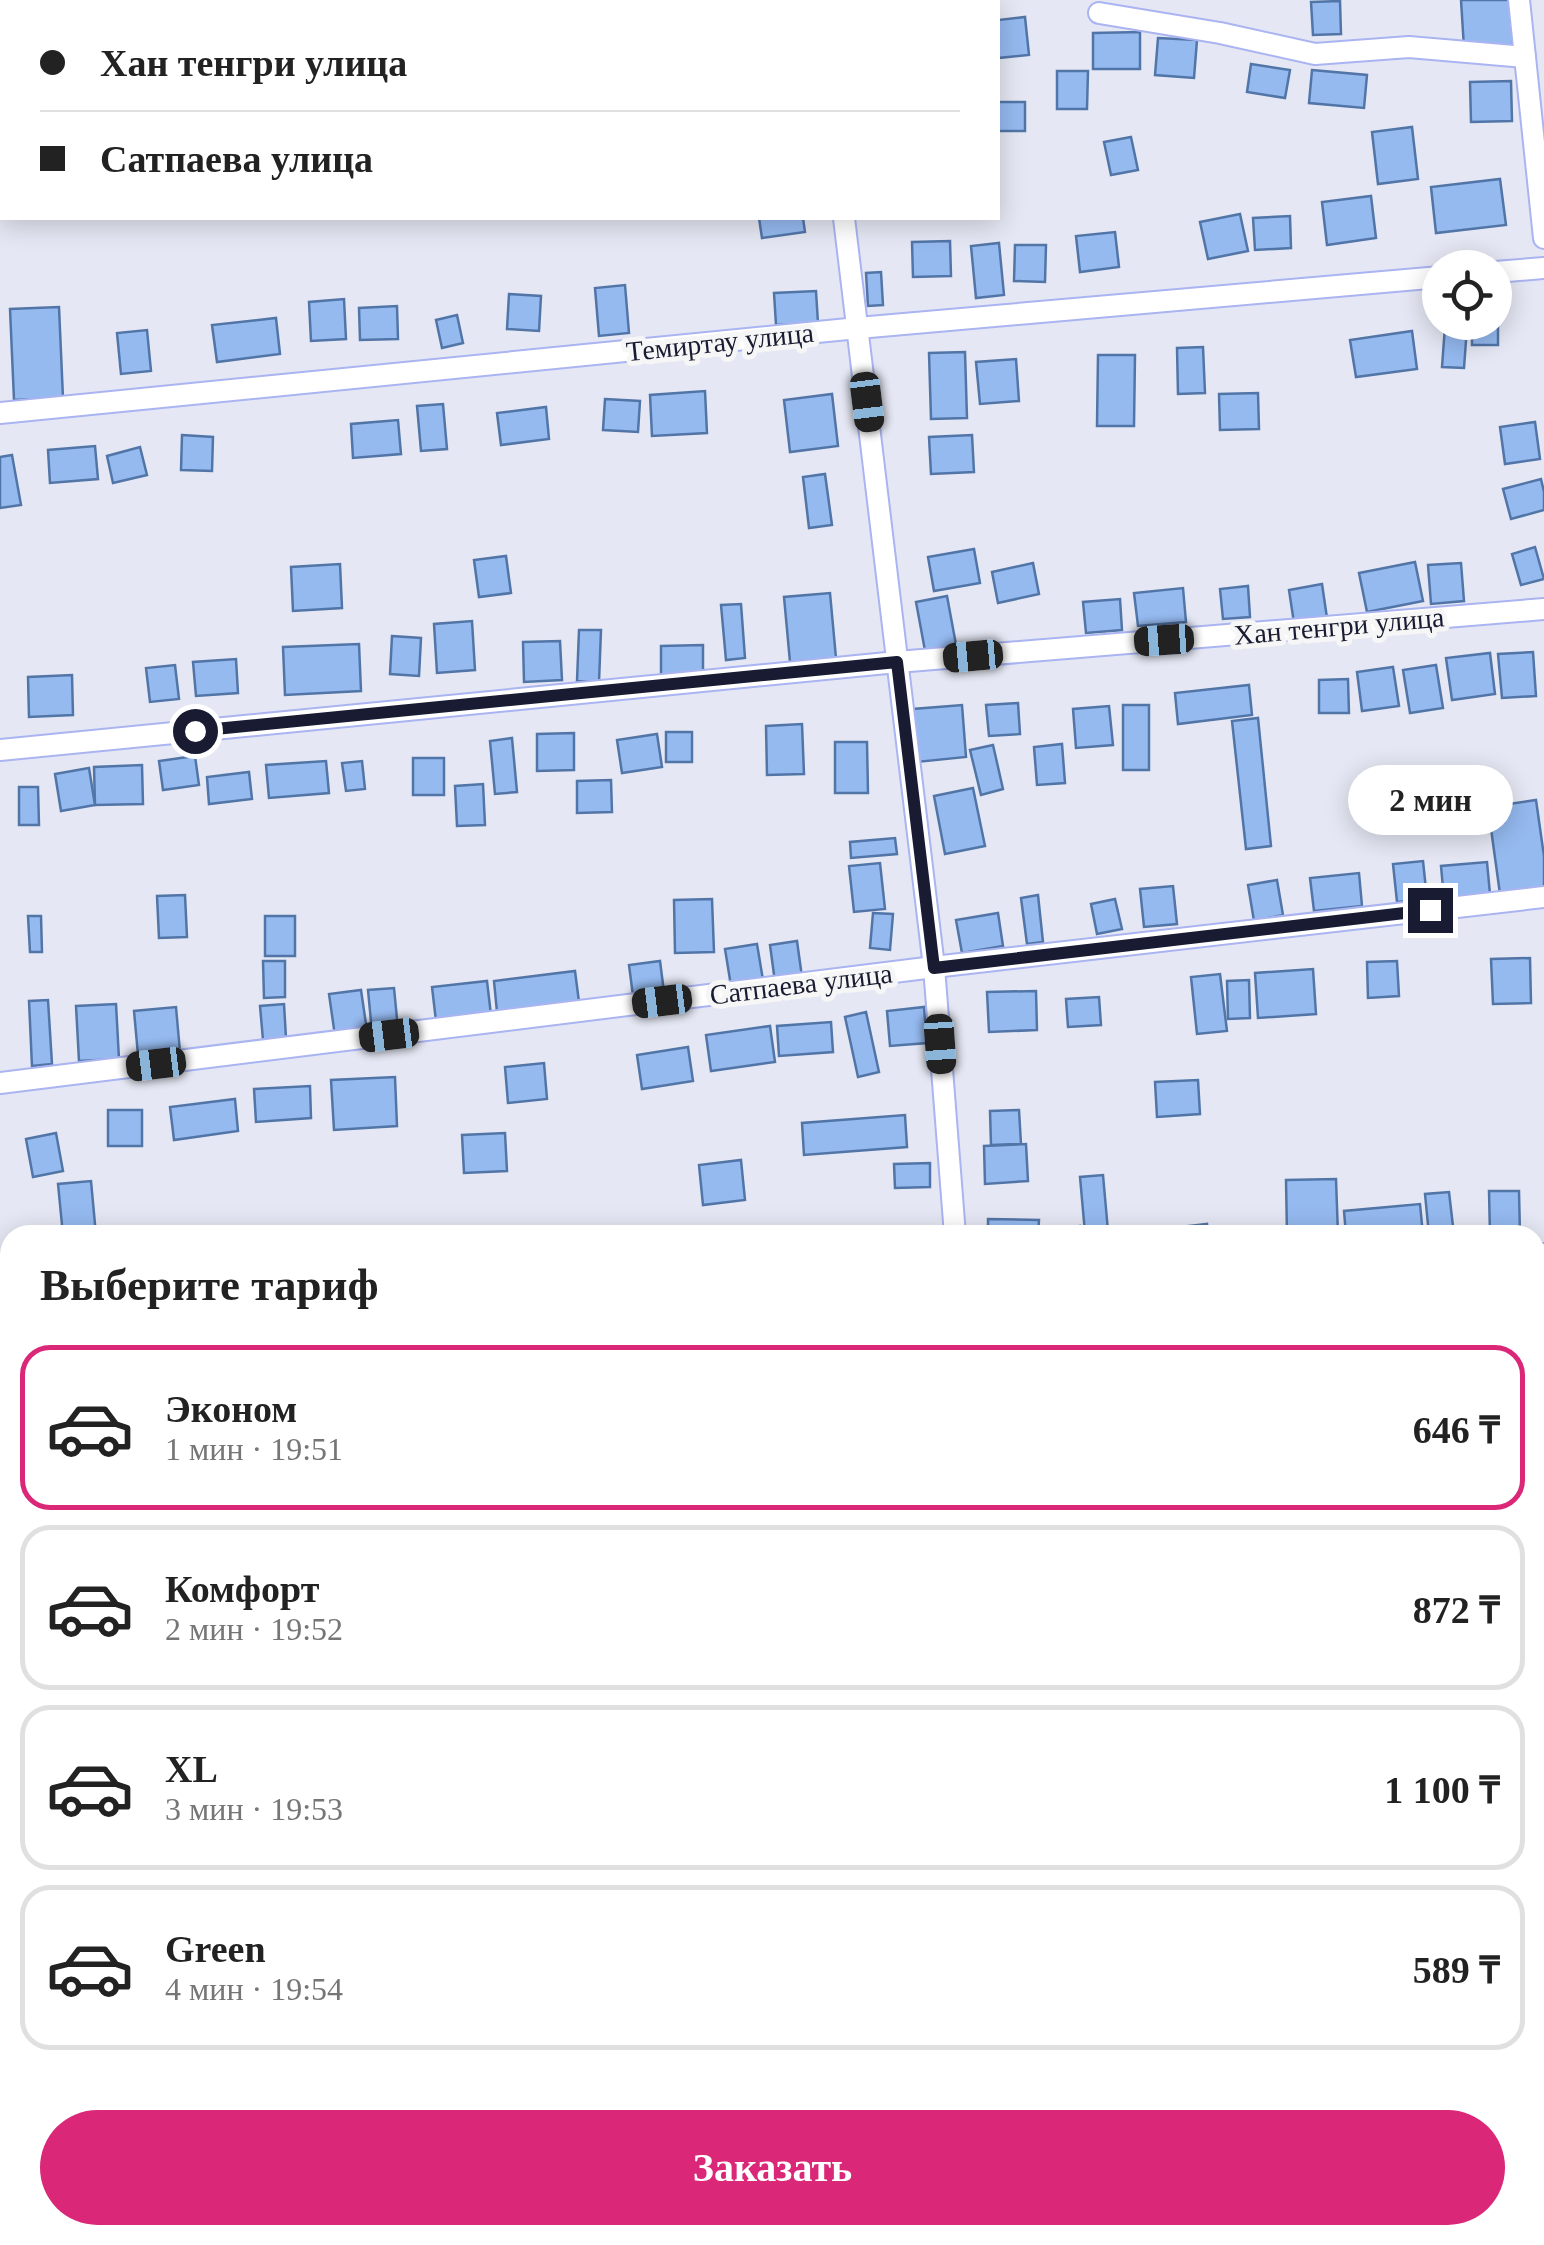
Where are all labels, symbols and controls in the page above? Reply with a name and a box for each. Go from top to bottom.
text: Хан тенгри улица [100,42,407,84]
text: Сатпаева улица [100,138,373,180]
map controls [1422,250,1512,340]
button: locate [1422,250,1512,340]
street label: Темиртау улица [625,317,816,367]
car [848,370,886,434]
street label: Хан тенгри улица [1233,601,1446,651]
car [1133,623,1195,657]
car [942,638,1004,674]
route start [173,709,218,754]
callout: 2 мин [1348,765,1512,835]
text: 2 мин [1389,782,1472,818]
route end [1408,888,1453,933]
street label: Сатпаева улица [708,957,895,1011]
car [630,982,694,1020]
car [923,1013,957,1075]
car [357,1016,421,1054]
car [124,1045,188,1083]
text: Выберите тариф [40,1260,379,1310]
icon: car [45,1383,135,1473]
text: Эконом [165,1388,297,1430]
text: 646 ₸ [1413,1409,1500,1451]
text: 1 мин · 19:51 [165,1431,343,1467]
icon: car [45,1563,135,1653]
text: Комфорт [165,1568,319,1610]
text: 872 ₸ [1413,1589,1500,1631]
text: 2 мин · 19:52 [165,1611,343,1647]
icon: car [45,1743,135,1833]
text: XL [165,1748,218,1790]
text: 1 100 ₸ [1384,1769,1500,1811]
text: 3 мин · 19:53 [165,1791,343,1827]
icon: car [45,1923,135,2013]
text: Green [165,1928,266,1970]
text: 589 ₸ [1413,1949,1500,1991]
text: 4 мин · 19:54 [165,1971,343,2007]
button: Заказать [40,2110,1505,2225]

